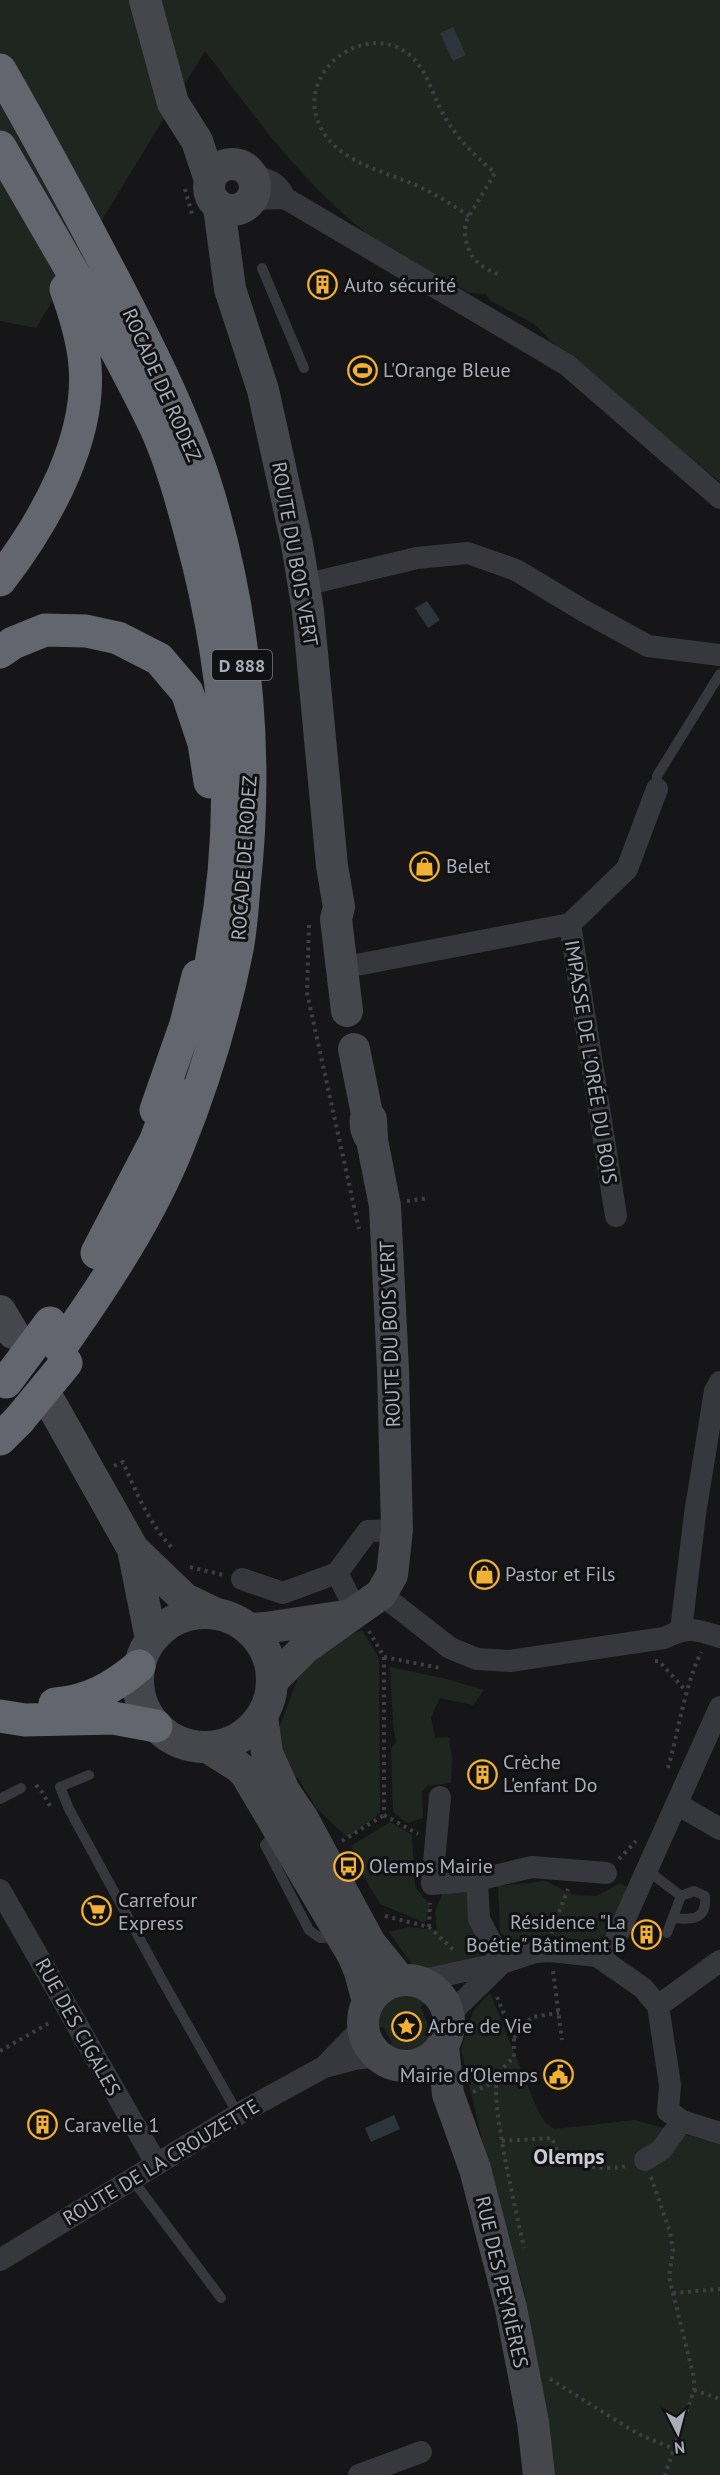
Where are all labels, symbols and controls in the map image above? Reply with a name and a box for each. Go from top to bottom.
building icon: Auto sécurité [307,269,339,301]
place label: Auto sécurité [344,272,456,298]
street label: ROCADE DE RODEZ [117,304,207,466]
sports icon: L'Orange Bleue [346,354,378,386]
place label: L'Orange Bleue [383,357,511,383]
street label: ROUTE DU BOIS VERT [266,460,324,648]
road number: D 888 [212,650,272,680]
street label: ROCADE DE RODEZ [225,775,263,941]
shop icon: Belet [409,850,441,882]
place label: Belet [446,853,491,879]
street label: IMPASSE DE L'ORÉE DU BOIS [559,938,623,1186]
street label: ROUTE DU BOIS VERT [374,1240,406,1428]
shop icon: Pastor et Fils [468,1558,500,1590]
place label: Pastor et Fils [505,1561,615,1587]
place label: Crèche L'enfant Do [503,1749,597,1798]
building icon: Crèche L'enfant Do [466,1758,498,1790]
bus stop icon: Olemps Mairie [332,1850,364,1882]
place label: Olemps Mairie [369,1853,493,1879]
place label: Carrefour Express [118,1887,197,1936]
supermarket icon: Carrefour Express [81,1895,113,1927]
place label: Résidence "La Boétie" Bâtiment B [466,1909,626,1958]
building icon: Résidence "La Boétie" Bâtiment B [631,1918,663,1950]
street label: RUE DES CIGALES [29,1954,127,2100]
place icon: Arbre de Vie [391,2010,423,2042]
place label: Arbre de Vie [428,2013,532,2039]
public building icon: Mairie d'Olemps [543,2059,575,2091]
place label: Mairie d'Olemps [400,2062,538,2088]
street label: ROUTE DE LA CROUZETTE [58,2093,264,2231]
building icon: Caravelle 1 [27,2109,59,2141]
place label: Caravelle 1 [64,2112,159,2138]
district label: Olemps [533,2142,605,2170]
street label: RUE DES PEYRIÈRES [470,2194,534,2370]
north arrow [648,2403,708,2463]
text: N [673,2437,686,2458]

